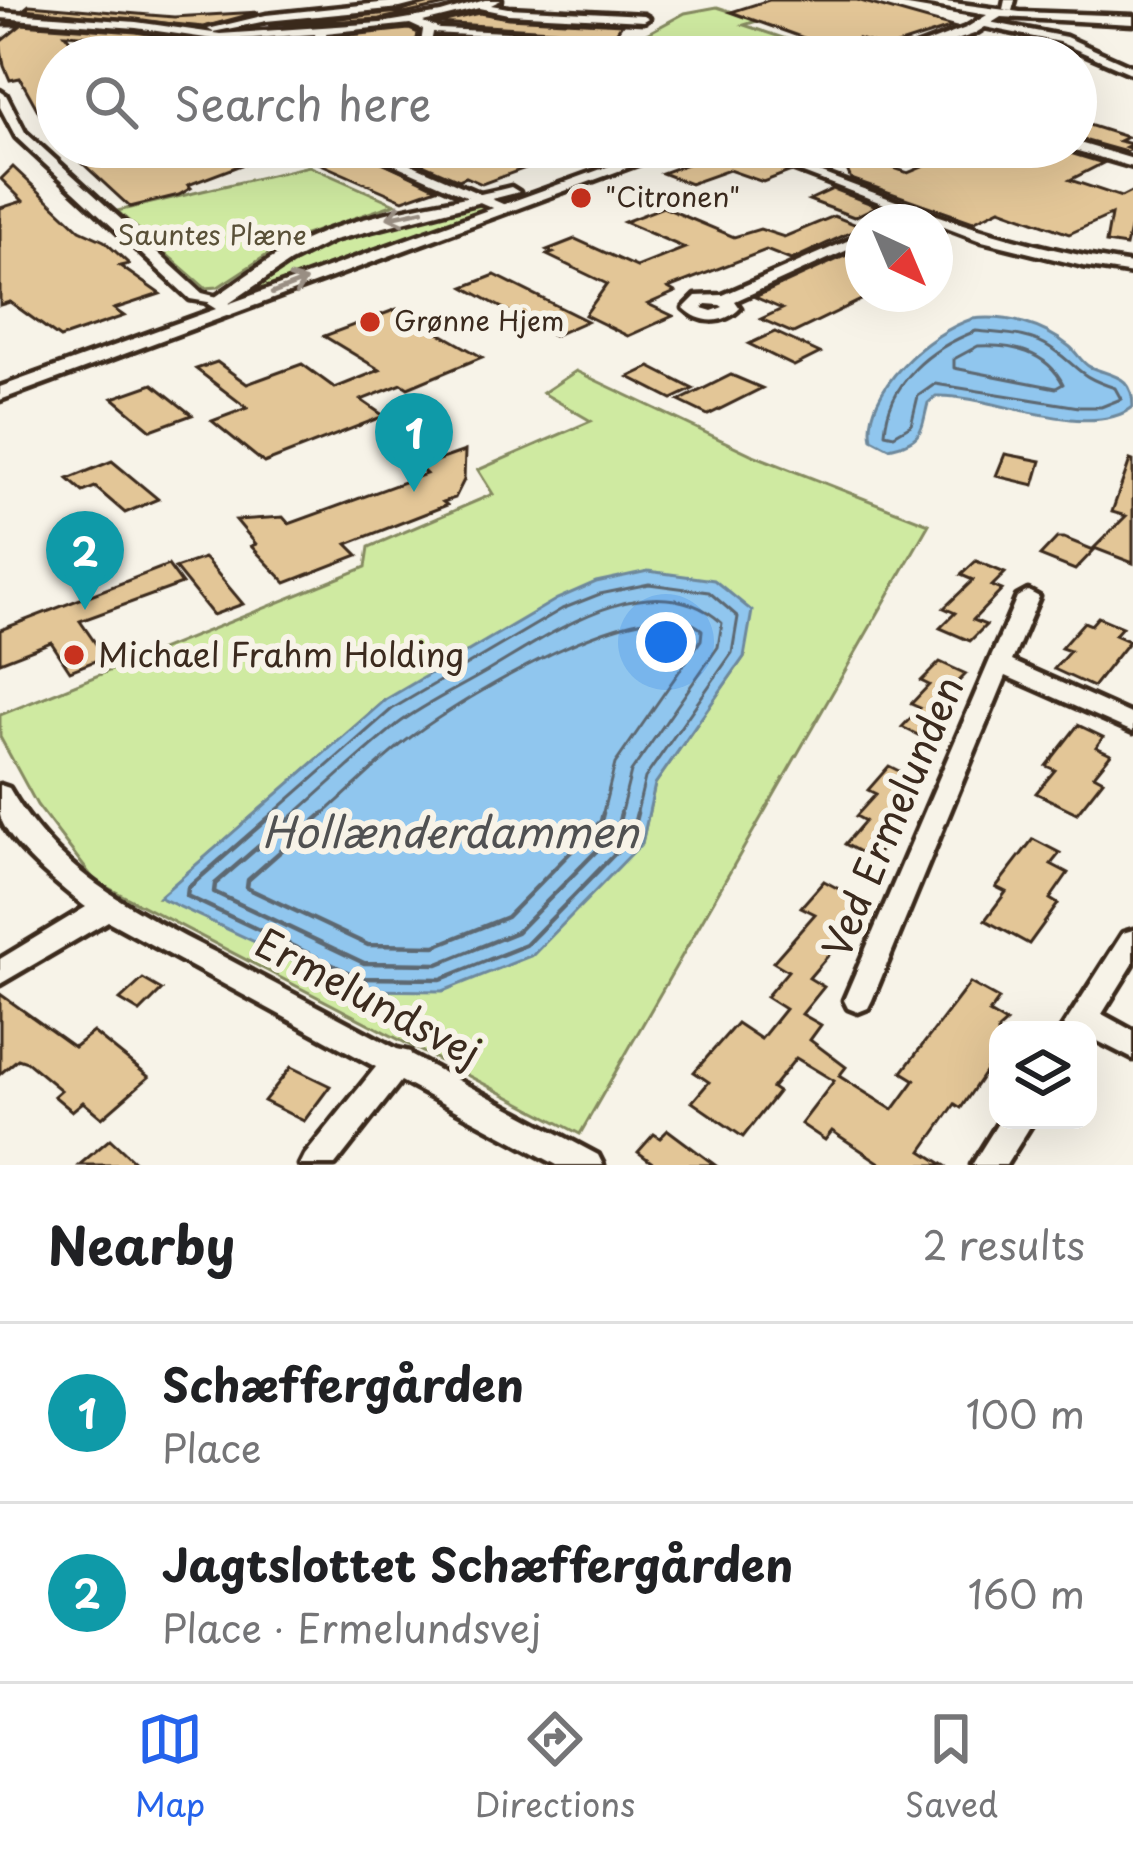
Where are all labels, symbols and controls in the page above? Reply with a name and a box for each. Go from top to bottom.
search box [36,36,1097,168]
text: Search here [174,68,431,136]
icon: search [78,69,144,135]
place label: "Citronen" [605,175,740,216]
marker: "Citronen" [568,185,594,211]
one-way arrow [387,204,426,226]
north arrow [845,204,953,312]
park label: Sauntes Plæne [118,213,306,254]
one-way arrow [270,275,307,297]
place label: Grønne Hjem [394,299,564,340]
marker: Grønne Hjem [357,309,383,335]
pin: 1 [375,393,453,492]
pin: 2 [46,511,124,610]
your location [636,612,696,672]
place label: Michael Frahm Holding [98,628,464,678]
marker: Michael Frahm Holding [61,642,87,668]
street label: Ved Ermelunden [805,666,977,966]
water label: Hollænderdammen [262,799,640,862]
street label: Ermelundsvej [246,912,492,1080]
map controls [989,1021,1097,1129]
button: layers [989,1021,1097,1129]
text: Nearby [48,1205,235,1282]
text: 2 results [923,1214,1085,1273]
text: Schæffergården [162,1349,524,1417]
text: 1 [78,1383,96,1442]
text: 100 m [966,1383,1085,1442]
text: Place [162,1417,262,1476]
text: Jagtslottet Schæffergården [162,1529,793,1597]
text: 2 [73,1563,101,1622]
text: 160 m [968,1563,1085,1622]
text: Place · Ermelundsvej [162,1597,541,1656]
tab: Map [135,1706,205,1828]
tab: Directions [475,1706,635,1828]
tab: Saved [905,1706,998,1828]

